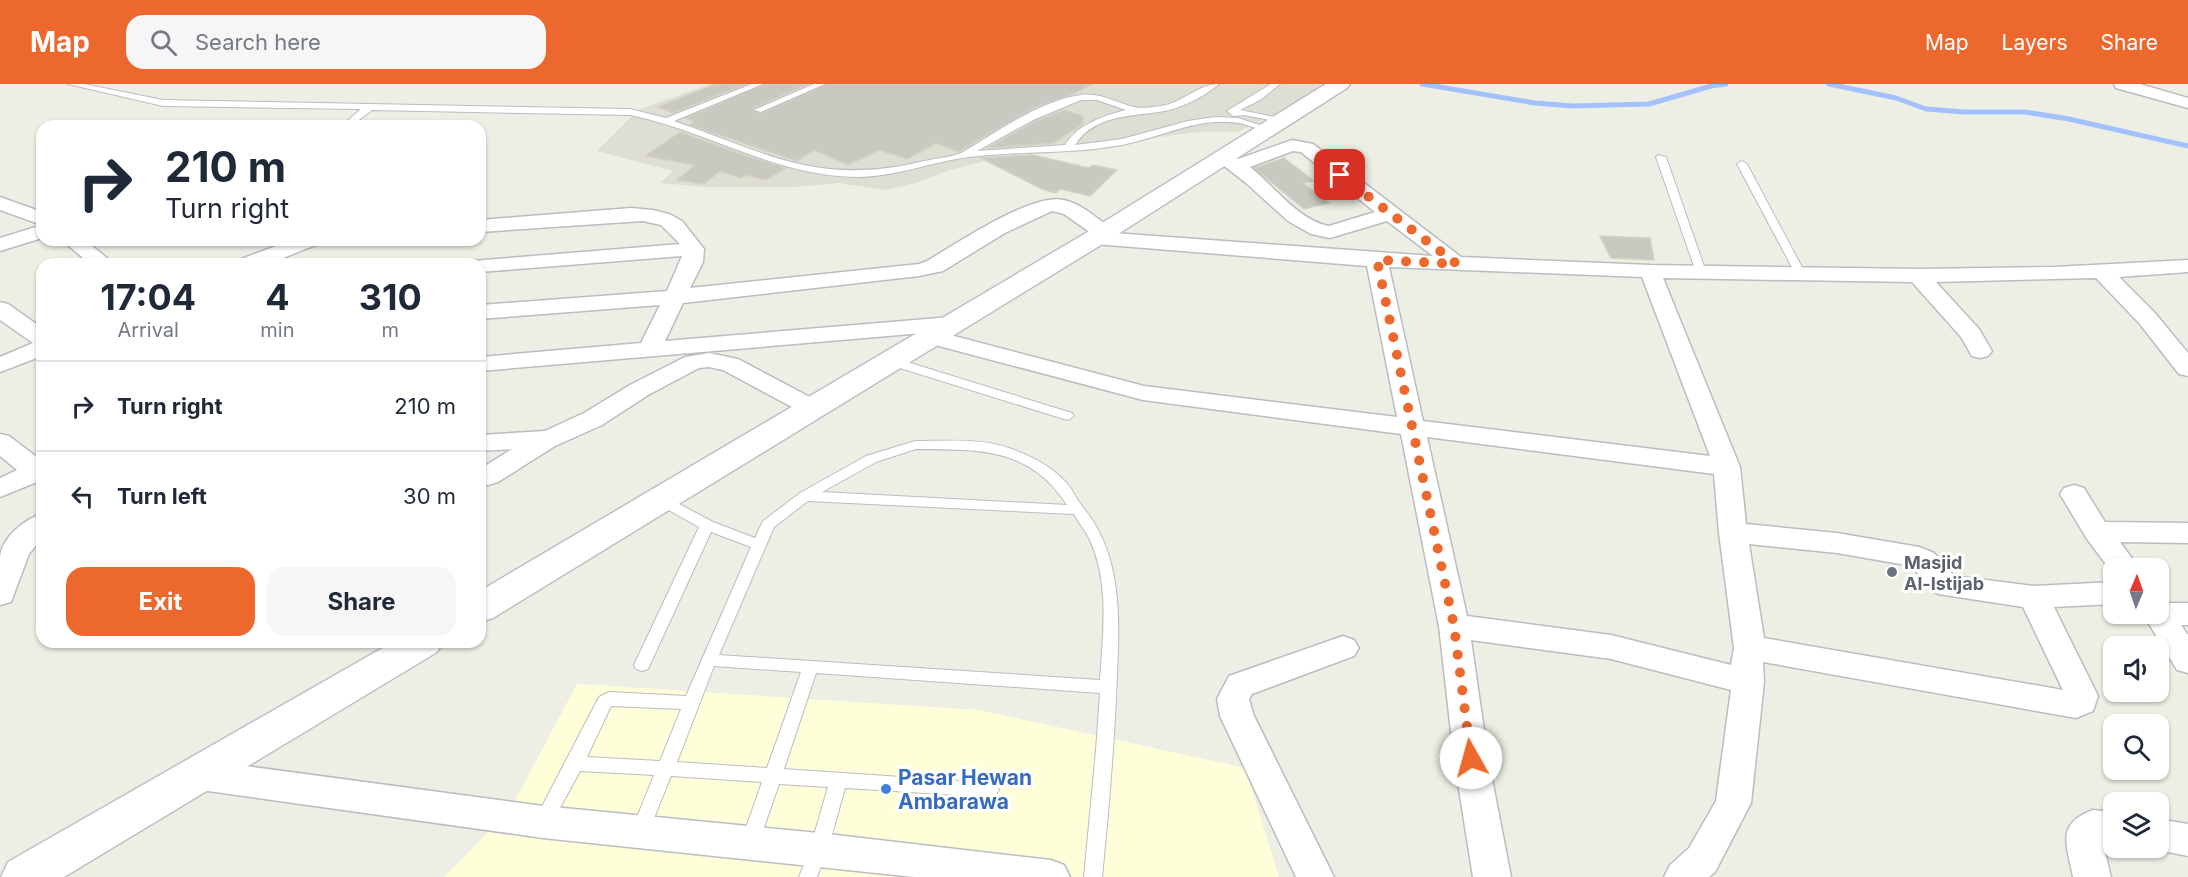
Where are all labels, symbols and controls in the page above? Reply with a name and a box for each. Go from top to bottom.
search box [126,15,546,69]
text: Map [30,25,90,59]
icon: search [147,26,180,59]
text: Search here [195,29,321,55]
text: Map [1925,30,1969,55]
text: Layers [2002,30,2068,55]
text: Share [2101,30,2158,55]
text: 210 m [165,141,286,192]
icon: right [66,144,144,222]
pin [1314,149,1365,200]
icon: arrive [1323,158,1356,191]
text: Turn right [165,192,289,225]
text: 17:04 [100,275,196,319]
text: 4 [265,275,290,319]
text: 310 [359,275,422,319]
text: Arrival [117,318,179,342]
text: min [260,318,295,342]
text: m [381,318,399,342]
icon: right [66,390,99,423]
text: Turn right [117,393,223,419]
text: 210 m [394,393,456,419]
icon: left [66,480,99,513]
text: Turn left [117,483,207,509]
text: 30 m [403,483,456,509]
place label: Masjid Al-Istijab [1904,552,1984,594]
north arrow [2103,558,2169,624]
map controls [2103,558,2169,858]
marker: Masjid Al-Istijab [1885,565,1899,579]
button: Exit [66,567,255,636]
button: Share [267,567,456,636]
button: sound [2103,636,2169,702]
button: search [2103,714,2169,780]
position arrow [1439,726,1503,790]
place label: Pasar Hewan Ambarawa [898,765,1032,814]
marker: Pasar Hewan Ambarawa [879,782,893,796]
button: layers [2103,792,2169,858]

